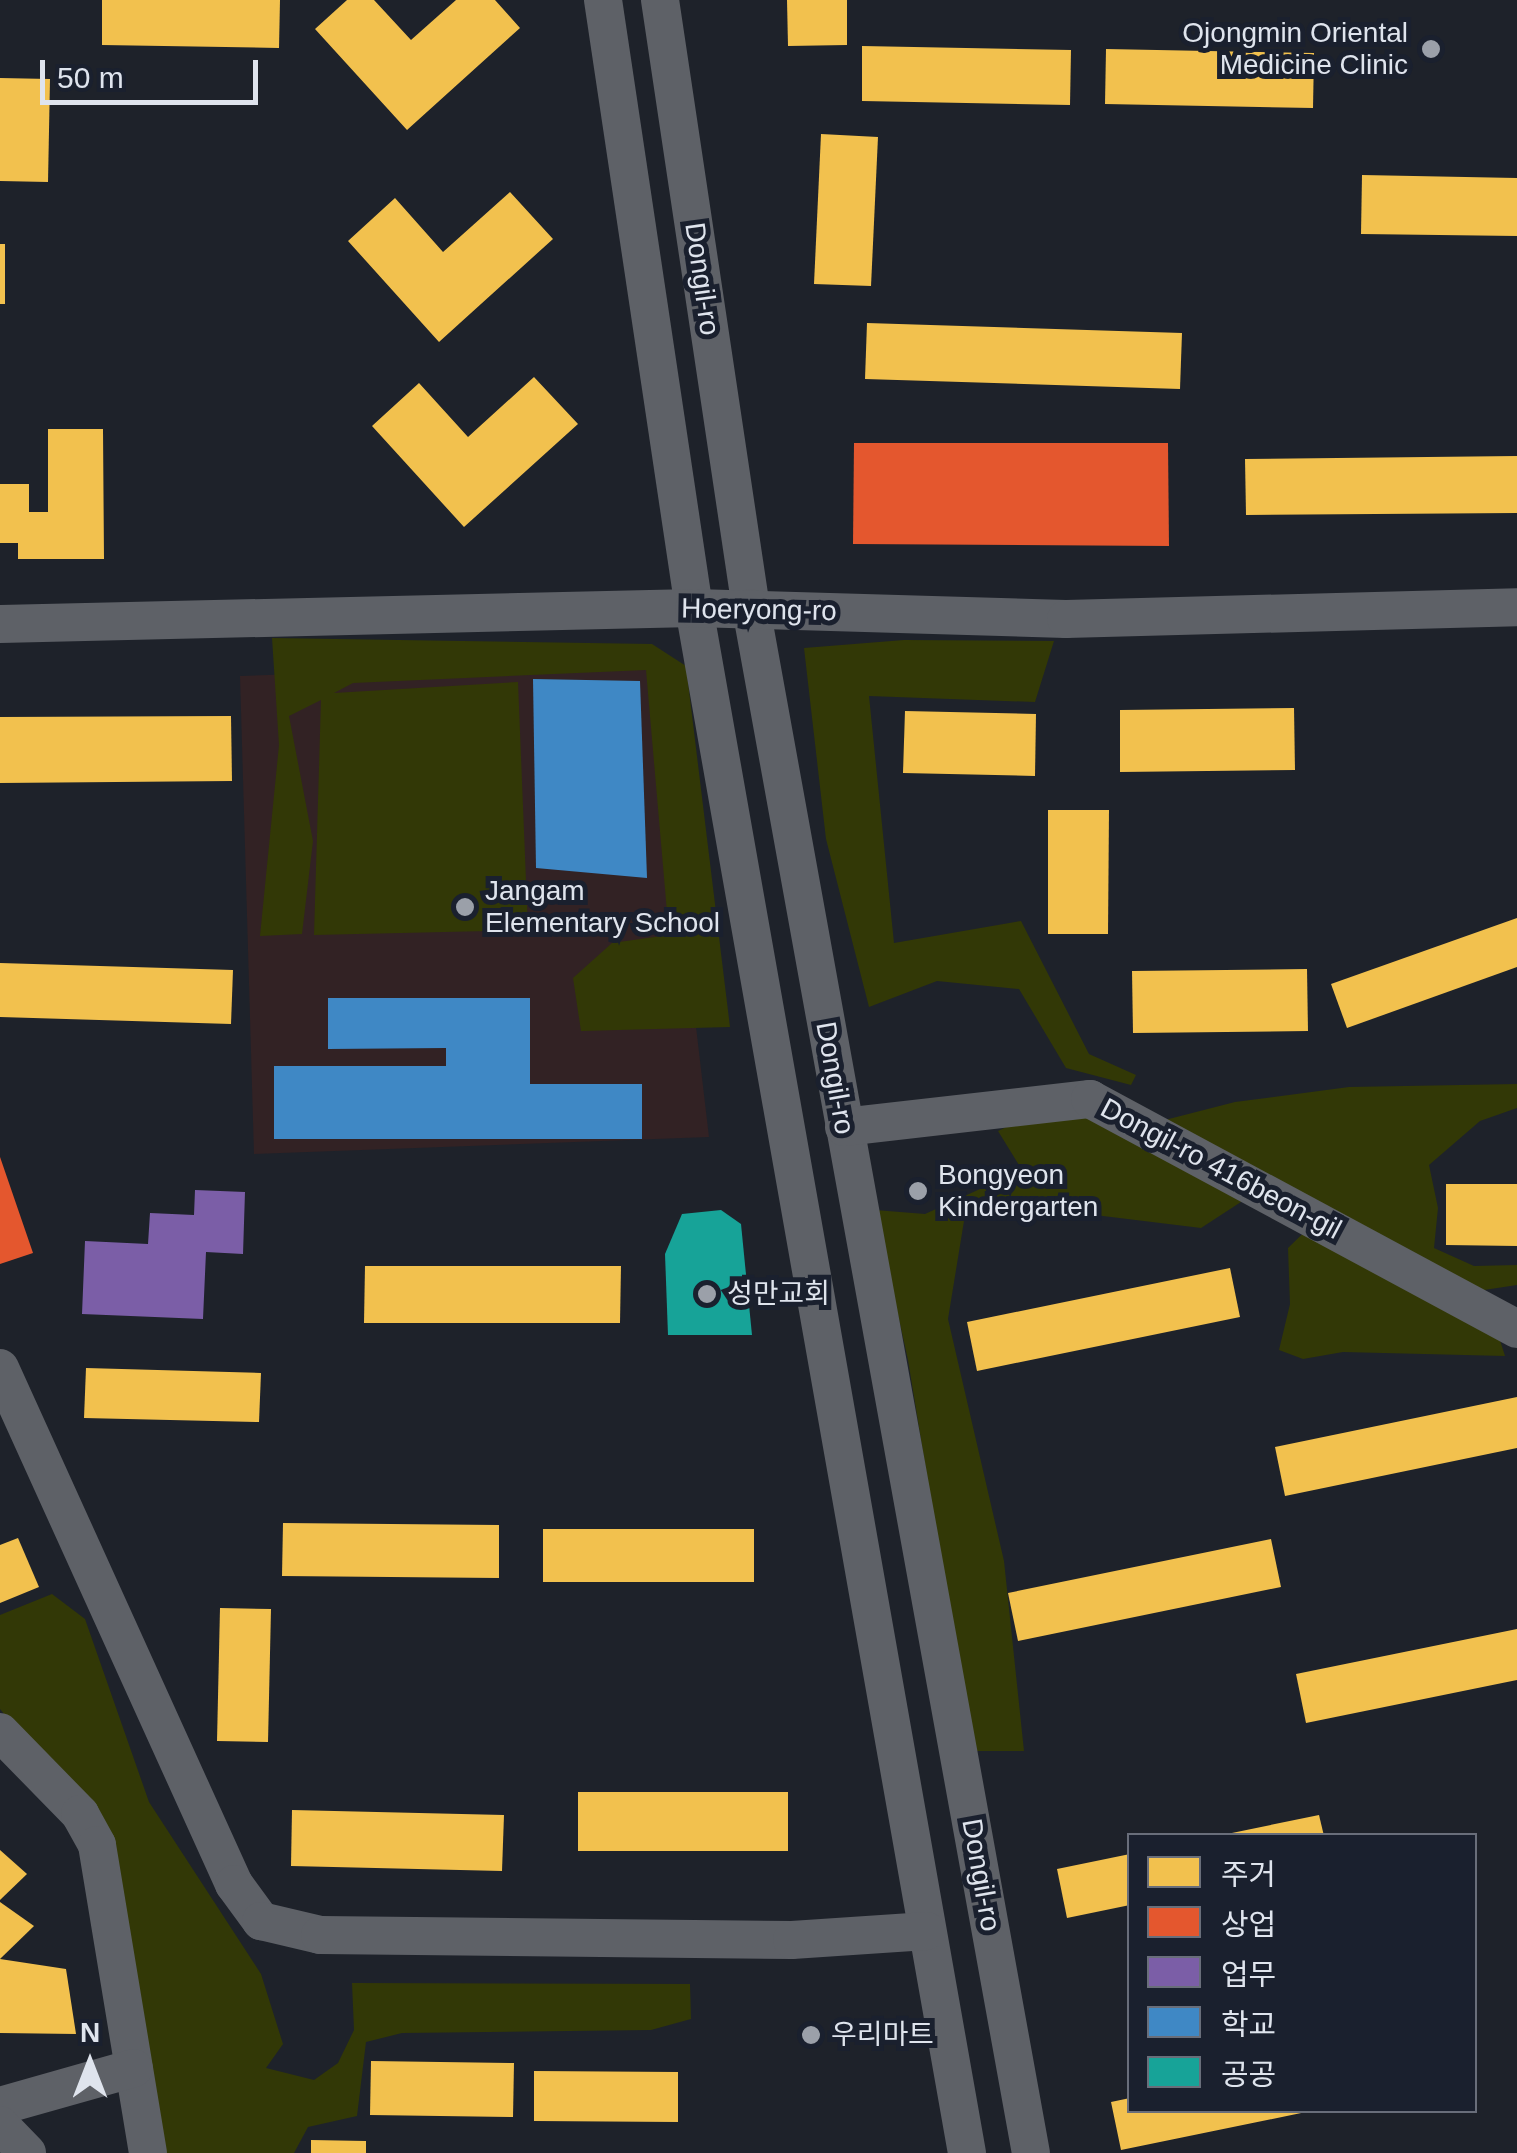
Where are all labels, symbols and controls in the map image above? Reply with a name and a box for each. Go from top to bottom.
place label: Ojongmin Oriental Medicine Clinic [1182,16,1408,82]
marker: Ojongmin Oriental Medicine Clinic [1418,36,1444,62]
scale bar [45,40,262,102]
text: 50 m [57,61,124,94]
street label: Dongil-ro [677,220,727,338]
street label: Hoeryong-ro [681,592,837,628]
place label: Jangam Elementary School [485,874,720,940]
marker: Jangam Elementary School [454,896,476,918]
street label: Dongil-ro [809,1019,861,1137]
street label: Dongil-ro 416beon-gil [1095,1091,1347,1247]
place label: Bongyeon Kindergarten [938,1158,1098,1224]
marker: Bongyeon Kindergarten [907,1180,929,1202]
place label: 성만교회 [727,1277,830,1311]
marker: 성만교회 [696,1283,718,1305]
street label: Dongil-ro [955,1816,1007,1934]
legend [1127,1833,1477,2113]
text: 주거 [1221,1858,1276,1891]
text: 상업 [1221,1908,1276,1941]
text: 업무 [1221,1958,1276,1991]
text: 학교 [1221,2008,1276,2041]
north arrow [40,2013,140,2113]
text: N [80,2017,100,2048]
place label: 우리마트 [831,2018,934,2052]
marker: 우리마트 [800,2024,822,2046]
text: 공공 [1221,2058,1276,2091]

